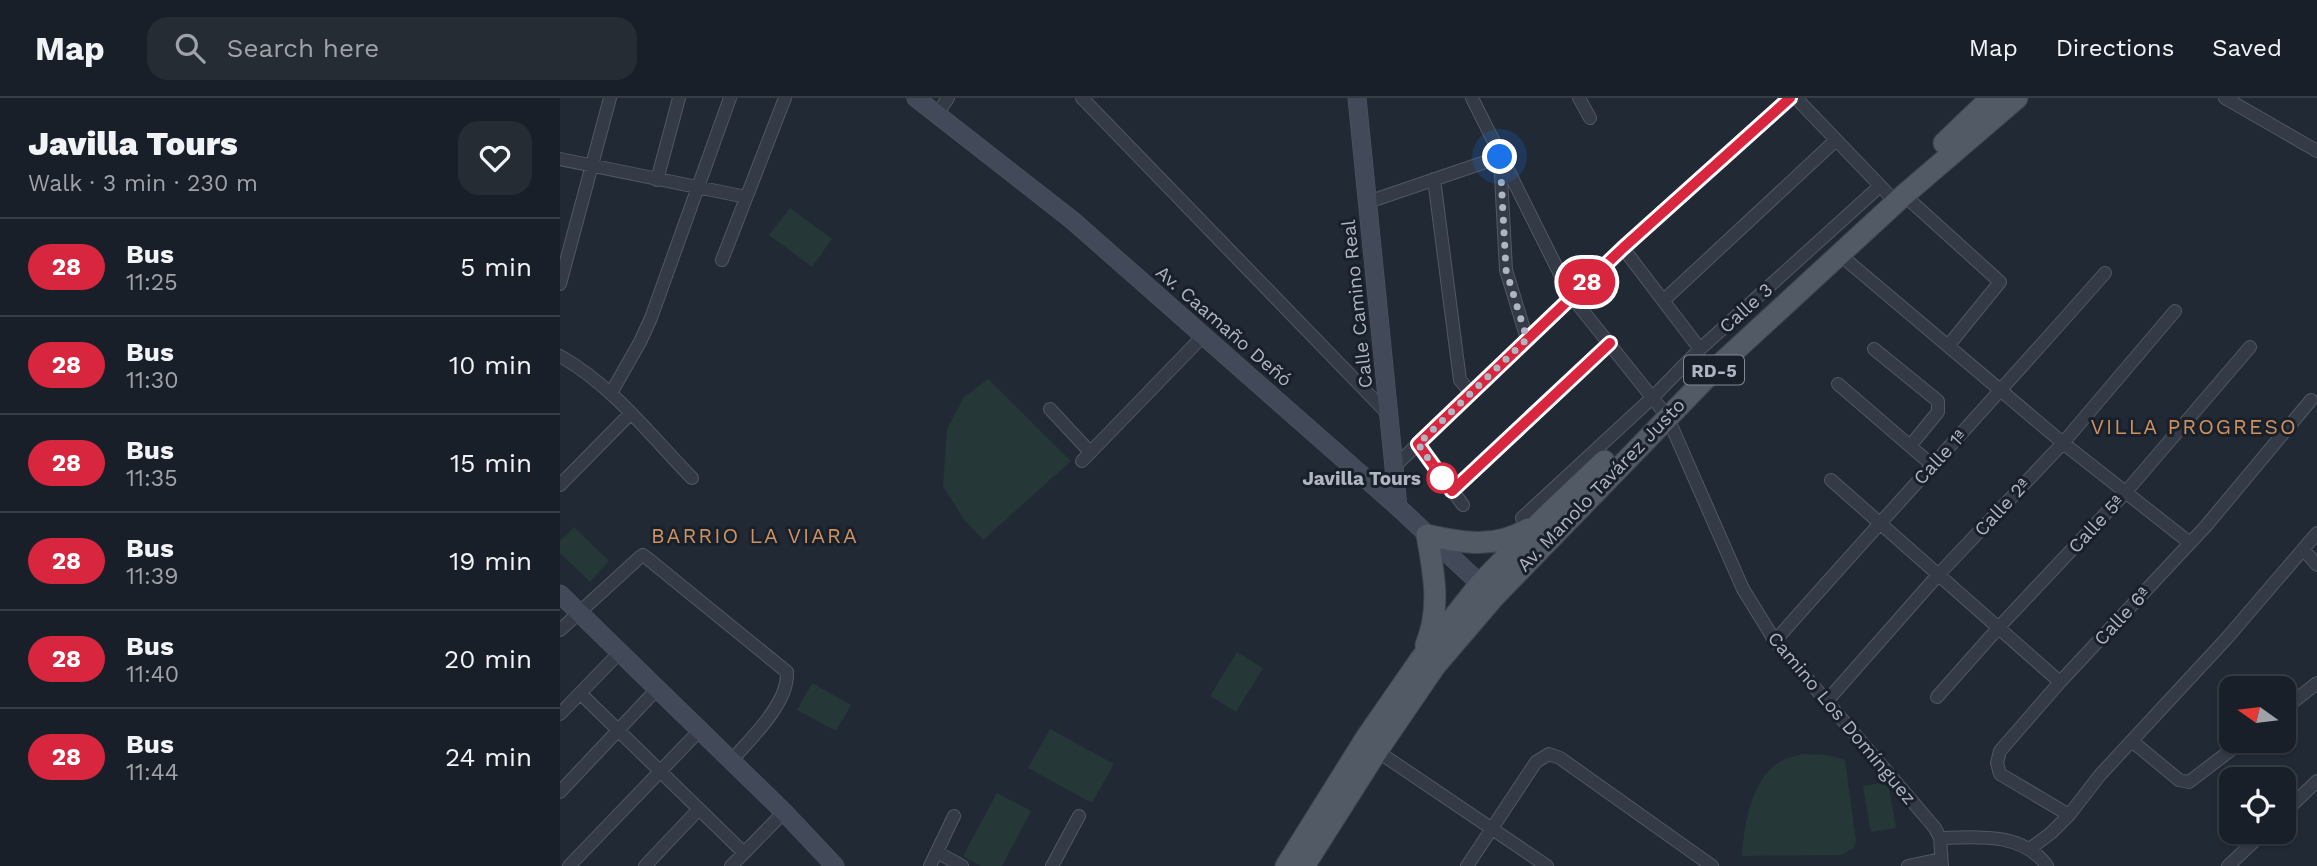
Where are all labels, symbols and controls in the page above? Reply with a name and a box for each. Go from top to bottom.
search box [147,17,637,80]
text: Map [35,29,105,68]
icon: search [171,29,209,67]
text: Search here [227,33,379,63]
text: Map [1969,34,2018,62]
text: Directions [2056,34,2174,62]
text: Saved [2212,34,2282,62]
button: heart [458,121,532,195]
text: Javilla Tours [28,124,238,163]
your location [1482,139,1517,174]
text: Walk · 3 min · 230 m [28,170,258,197]
street label: Calle Camino Real [1337,218,1377,389]
text: Bus [126,239,174,269]
text: 5 min [460,252,532,282]
text: 28 [52,253,81,281]
line badge: 28 [1556,259,1618,305]
street label: Av. Caamaño Deñó [1151,261,1297,391]
text: 28 [1572,268,1602,296]
text: 11:25 [126,269,178,296]
street label: Calle 3 [1715,278,1777,338]
text: Bus [126,337,174,367]
text: 10 min [449,350,532,380]
text: 28 [52,351,81,379]
road number: RD-5 [1684,356,1744,384]
text: 11:30 [126,367,178,394]
street label: Av. Manolo Tavárez Justo [1512,394,1690,576]
district label: VILLA PROGRESO [2090,414,2298,439]
street label: Calle 1ª [1909,425,1971,489]
text: Bus [126,435,174,465]
text: 15 min [450,448,532,478]
text: 28 [52,449,81,477]
marker: Javilla Tours [1427,463,1457,493]
text: 11:35 [126,465,178,492]
place label: Javilla Tours [1302,467,1421,490]
street label: Calle 2ª [1969,473,2035,541]
street label: Calle 5ª [2063,490,2129,558]
district label: BARRIO LA VIARA [651,523,859,548]
text: Bus [126,533,174,563]
text: 19 min [449,546,532,576]
text: 28 [52,547,81,575]
text: 11:39 [126,563,178,590]
street label: Calle 6ª [2089,582,2155,650]
street label: Camino Los Domínguez [1763,627,1921,809]
text: Bus [126,631,174,661]
text: 20 min [444,644,532,674]
text: 28 [52,645,81,673]
text: 11:40 [126,661,179,688]
north arrow [2219,676,2296,752]
map controls [2219,676,2296,844]
text: Bus [126,729,174,759]
text: 24 min [445,742,532,772]
text: 28 [52,743,81,771]
text: 11:44 [126,759,179,786]
button: locate [2219,767,2296,844]

